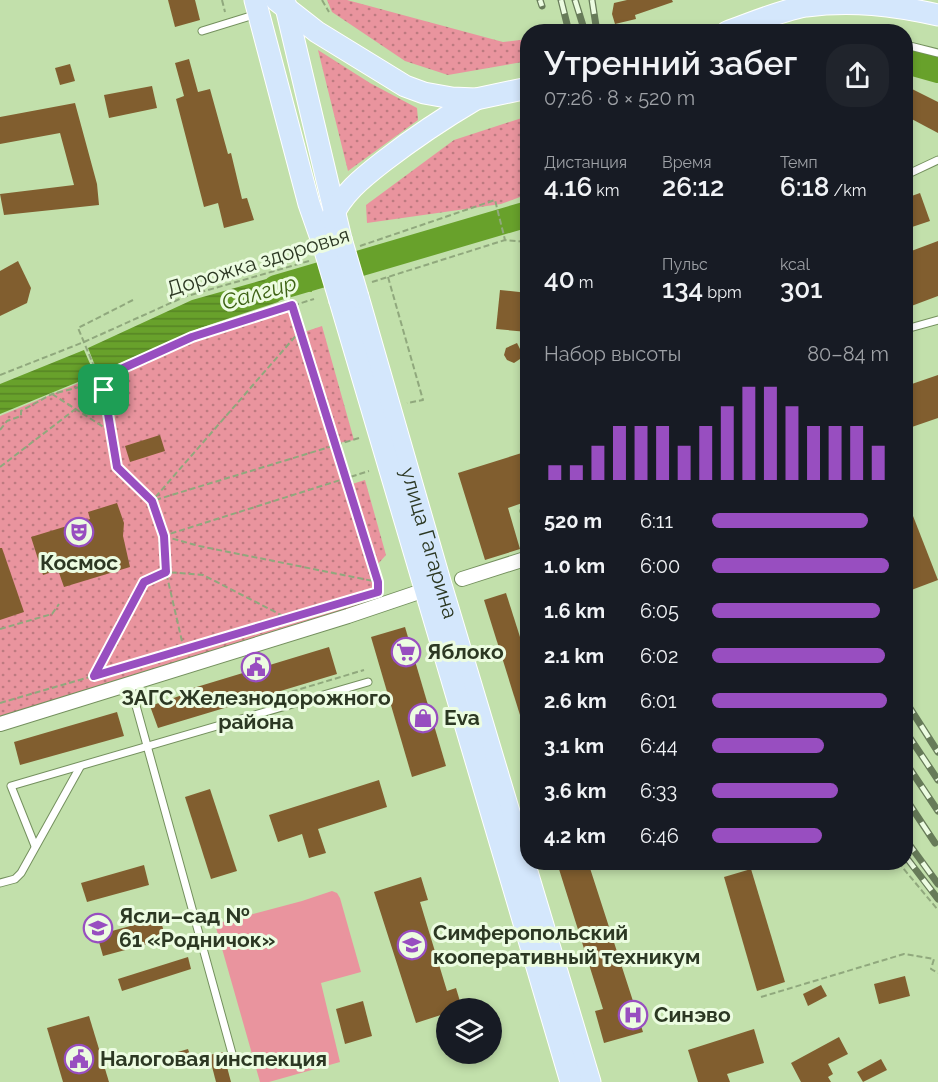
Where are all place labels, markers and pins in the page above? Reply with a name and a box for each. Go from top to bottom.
pin [78,364,129,415]
theatre icon: Космос [63,516,95,548]
place label: Космос [40,550,118,575]
supermarket icon: Яблоко [390,636,422,668]
place label: Яблоко [427,639,504,664]
public building icon: ЗАГС Железнодорожного района [240,651,272,683]
place label: ЗАГС Железнодорожного района [121,685,391,734]
shop icon: Eva [407,702,439,734]
place label: Eva [444,705,480,730]
place label: Ясли–сад № 61 «Родничок» [119,903,275,952]
school or university icon: Ясли–сад № 61 «Родничок» [82,912,114,944]
place label: Симферопольский кооперативный техникум [433,920,700,969]
school or university icon: Симферопольский кооперативный техникум [396,929,428,961]
hospital icon: Синэво [617,999,649,1031]
place label: Синэво [654,1002,731,1027]
public building icon: Налоговая инспекция [63,1043,95,1075]
place label: Налоговая инспекция [100,1046,327,1071]

